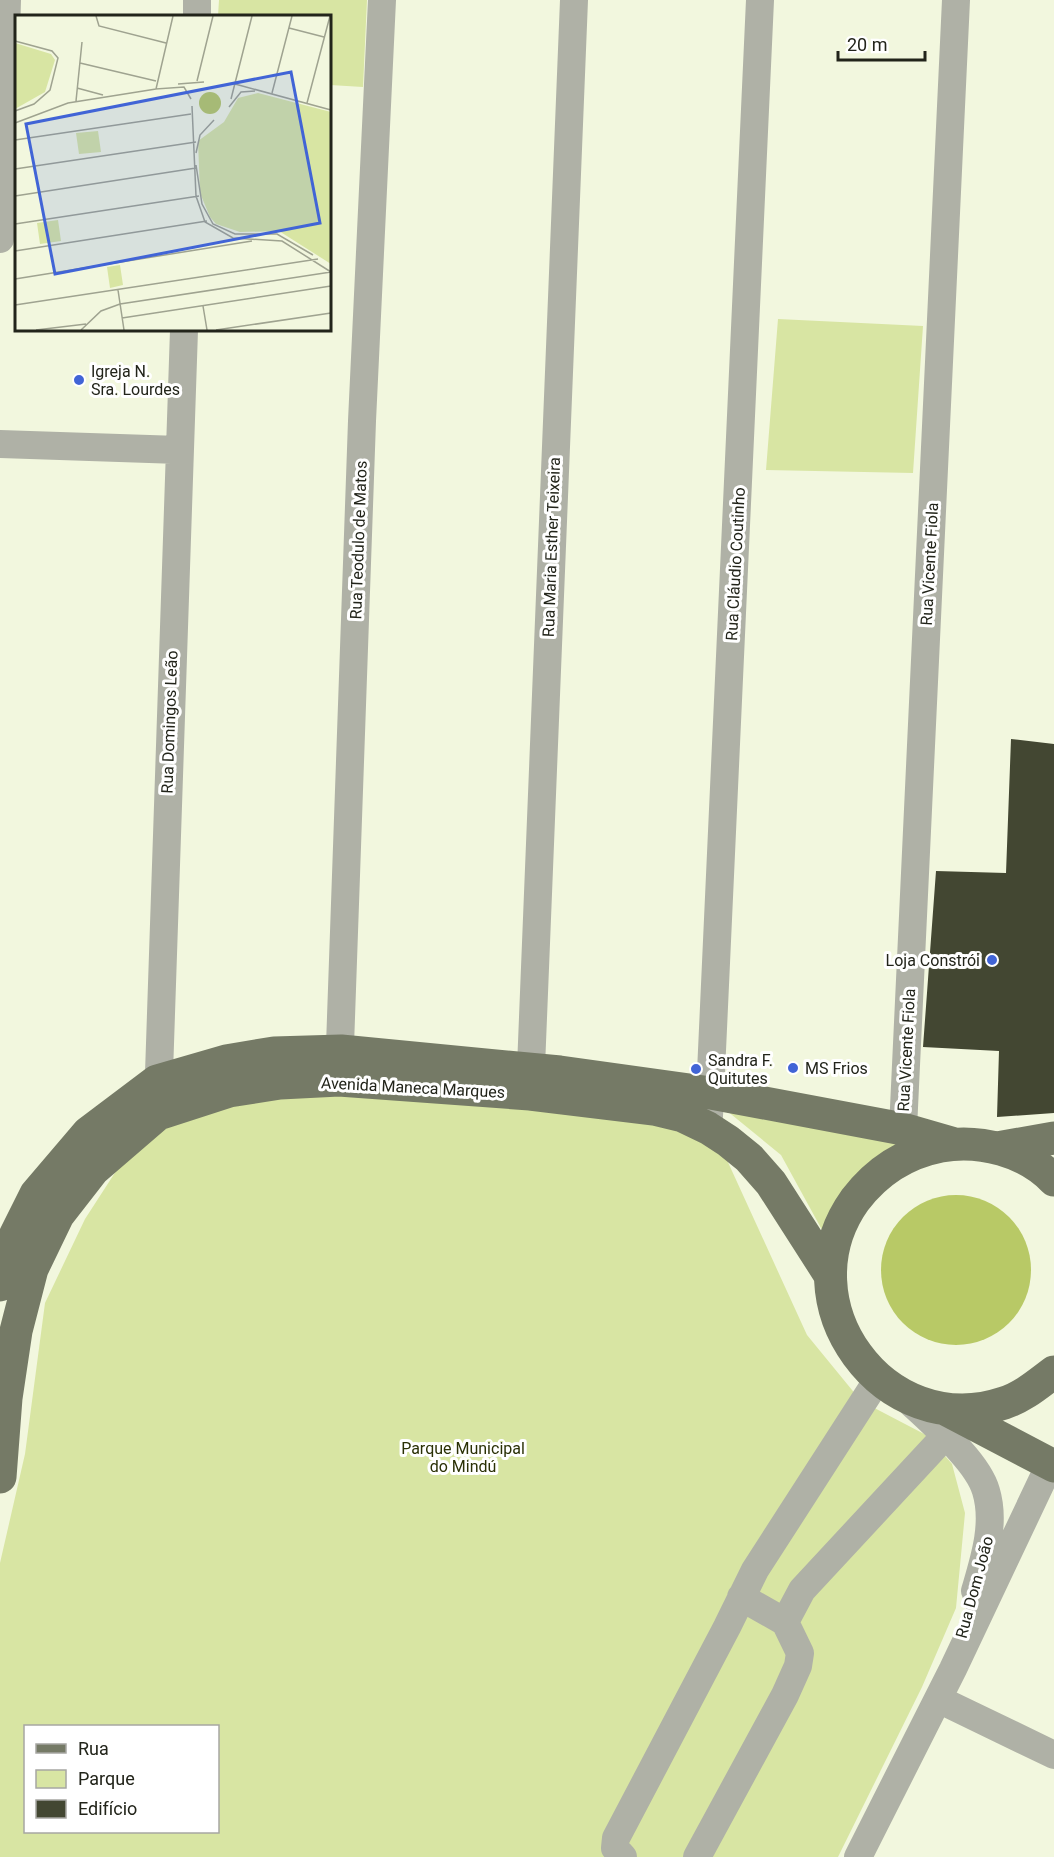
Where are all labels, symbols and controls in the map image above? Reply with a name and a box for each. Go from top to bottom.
inset map [15,15,332,332]
scale bar [838,24,925,62]
text: 20 m [847,34,887,55]
place label: Igreja N. Sra. Lourdes [91,362,180,399]
marker: Igreja N. Sra. Lourdes [72,373,86,387]
street label: Rua Maria Esther Teixeira [539,457,564,637]
street label: Rua Teodulo de Matos [346,460,371,620]
street label: Rua Cláudio Coutinho [722,487,749,641]
street label: Rua Vicente Fiola [917,502,942,626]
street label: Rua Domingos Leão [158,650,181,794]
place label: Loja Constrói [886,951,980,970]
marker: Loja Constrói [985,953,999,967]
street label: Rua Vicente Fiola [894,988,919,1112]
place label: Sandra F. Quitutes [708,1051,773,1088]
place label: MS Frios [805,1059,868,1078]
marker: MS Frios [786,1061,800,1075]
marker: Sandra F. Quitutes [689,1062,703,1076]
street label: Avenida Maneca Marques [320,1073,505,1102]
park label: Parque Municipal do Mindú [401,1439,525,1476]
street label: Rua Dom João [952,1534,997,1640]
legend [24,1725,219,1833]
text: Rua [78,1738,109,1759]
text: Parque [78,1768,135,1789]
text: Edifício [78,1798,137,1819]

